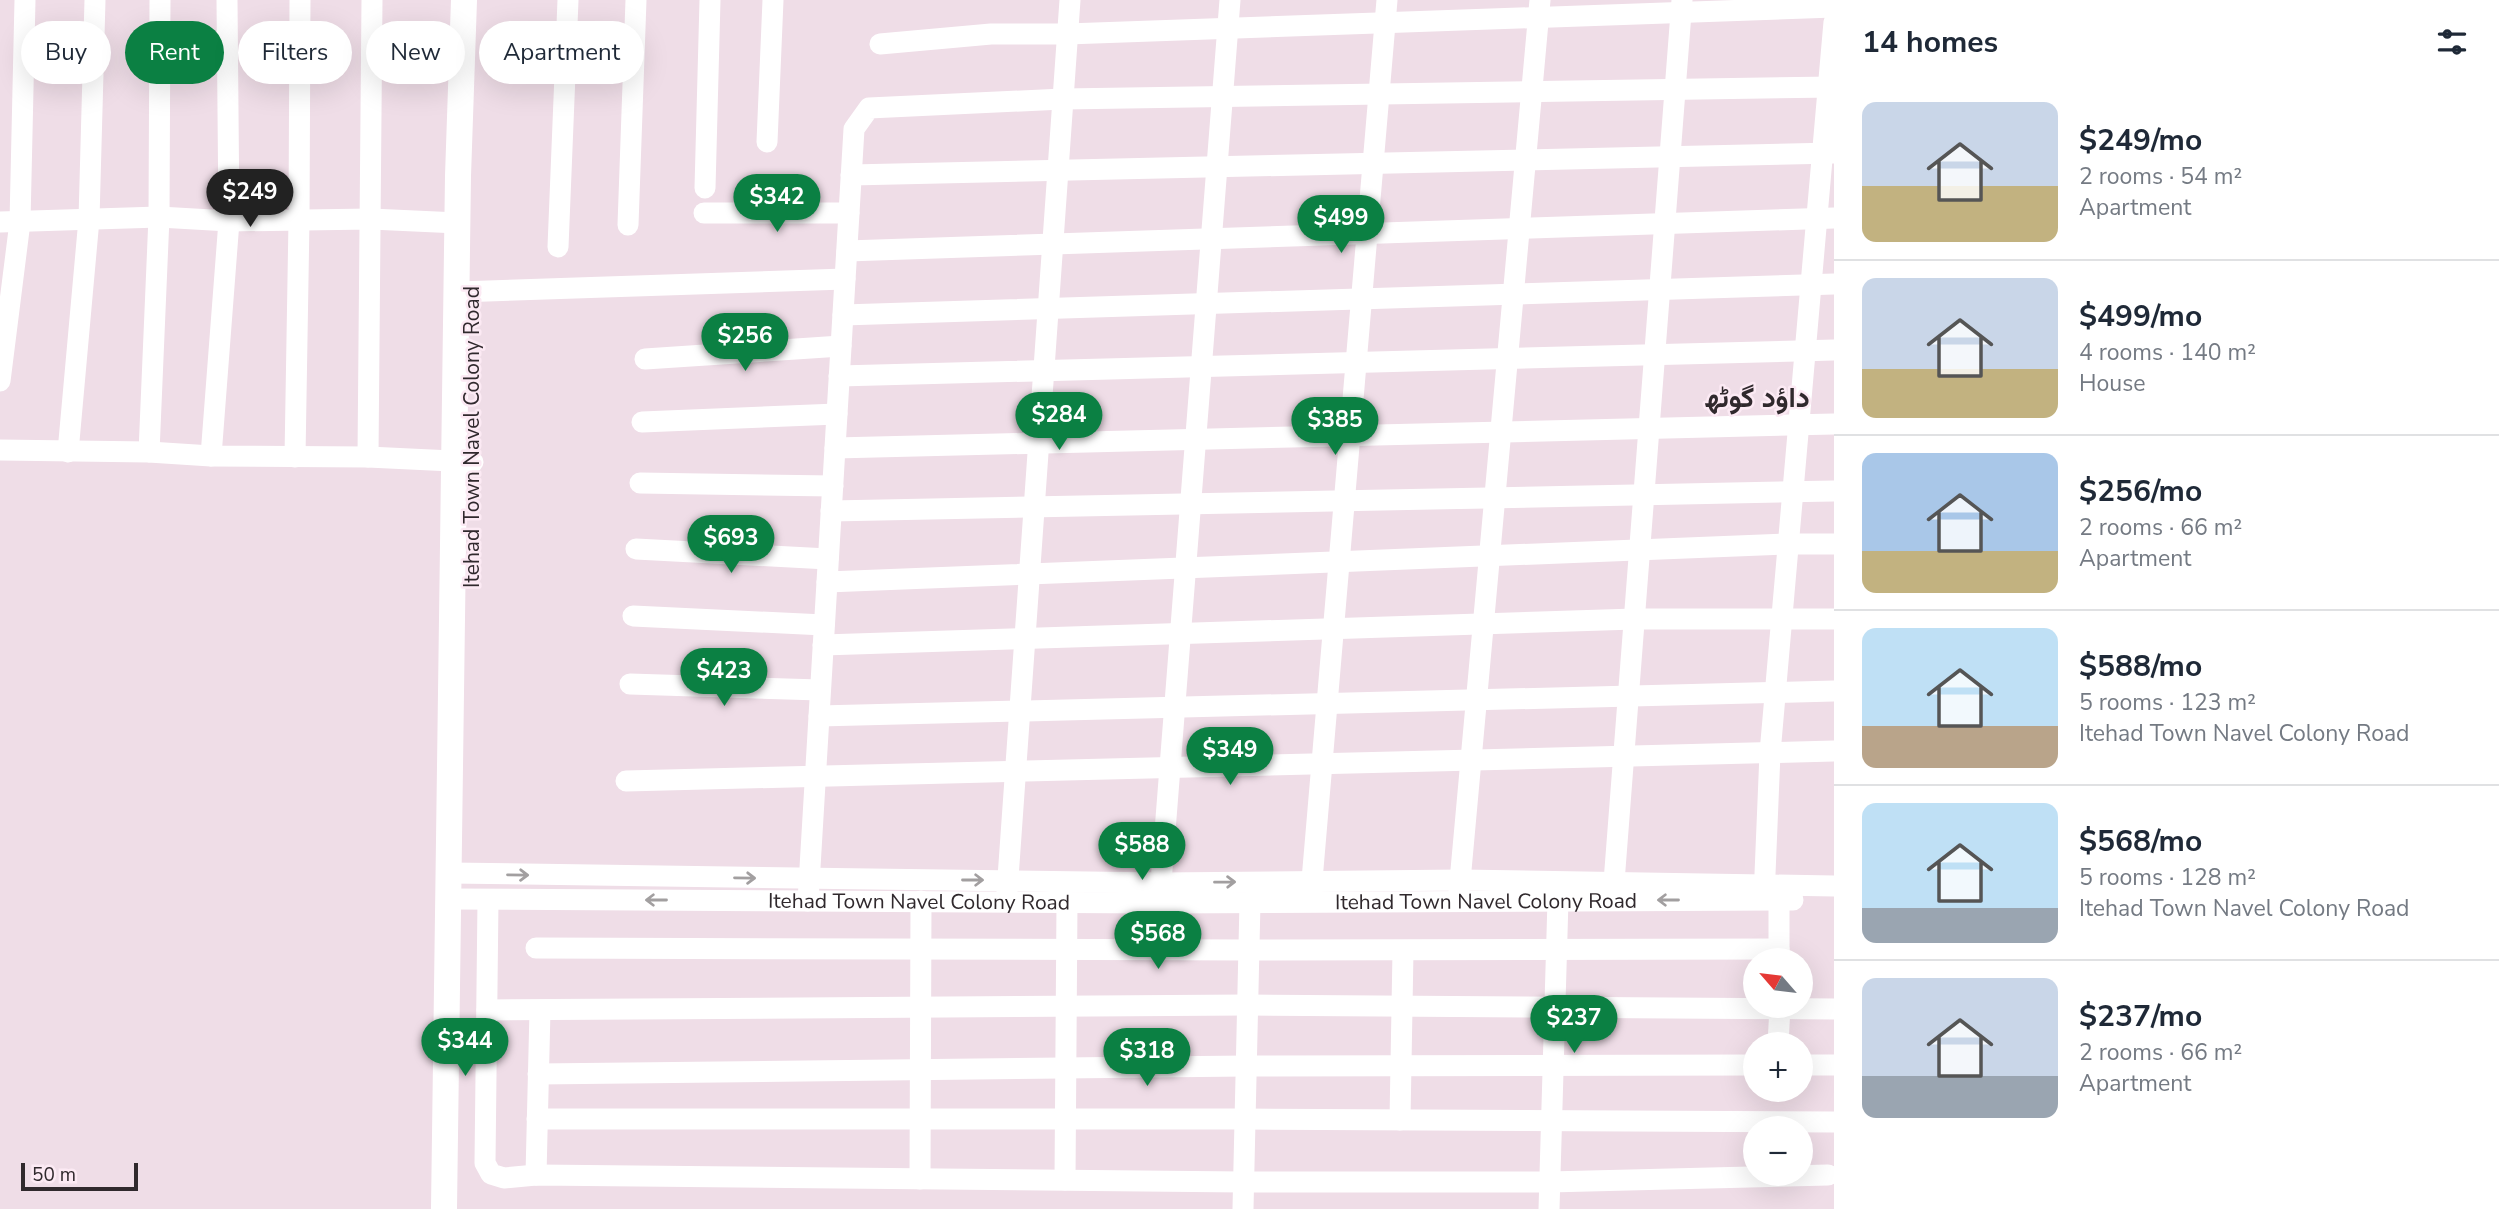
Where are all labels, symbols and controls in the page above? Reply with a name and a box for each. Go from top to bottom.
chip: Buy [21,21,111,84]
chip: Rent [125,21,224,84]
chip: Filters [238,21,352,84]
chip: New [366,21,465,84]
chip: Apartment [479,21,644,84]
text: 14 homes [1862,22,1998,63]
icon: filters [2433,23,2471,61]
text: $249/mo [2079,120,2202,161]
icon: home [1918,130,2002,214]
text: 2 rooms · 54 m² [2079,161,2242,192]
pin: $249 [209,170,291,229]
pin: $342 [736,174,818,234]
text: $249 [222,176,278,207]
text: $342 [749,181,805,212]
text: Apartment [2079,192,2191,223]
pin: $499 [1300,196,1382,255]
text: $499 [1313,202,1369,233]
street label: Itehad Town Navel Colony Road [458,286,486,588]
text: $499/mo [2079,296,2202,337]
icon: home [1918,306,2002,390]
pin: $256 [704,314,786,373]
text: $256 [717,320,773,351]
text: 4 rooms · 140 m² [2079,337,2256,368]
text: House [2079,368,2146,399]
district label: داؤد گوٹھ [1704,379,1810,417]
pin: $284 [1018,392,1100,452]
pin: $385 [1294,398,1376,457]
text: $284 [1031,399,1087,430]
text: $385 [1307,404,1363,435]
text: $256/mo [2079,471,2202,512]
icon: home [1918,481,2002,565]
text: 2 rooms · 66 m² [2079,512,2242,543]
pin: $693 [690,516,772,575]
text: $693 [703,522,759,553]
text: Apartment [2079,543,2191,574]
text: $588/mo [2079,646,2202,687]
pin: $423 [683,648,765,708]
text: $423 [696,655,752,686]
icon: home [1918,656,2002,740]
text: 5 rooms · 123 m² [2079,687,2256,718]
text: Itehad Town Navel Colony Road [2079,718,2410,749]
pin: $349 [1189,728,1271,787]
text: $349 [1202,734,1258,765]
text: $568/mo [2079,821,2202,862]
pin: $588 [1101,822,1183,882]
text: $588 [1114,829,1170,860]
icon: home [1918,831,2002,915]
text: 5 rooms · 128 m² [2079,862,2256,893]
one-way arrow [506,868,529,881]
one-way arrow [734,871,757,884]
one-way arrow [961,873,984,887]
one-way arrow [1213,875,1236,889]
street label: Itehad Town Navel Colony Road [768,887,1070,916]
street label: Itehad Town Navel Colony Road [1335,887,1637,916]
one-way arrow [645,893,668,907]
one-way arrow [1657,893,1680,907]
text: Itehad Town Navel Colony Road [2079,893,2410,924]
pin: $568 [1117,912,1199,971]
text: $568 [1130,918,1186,949]
north arrow [1743,948,1813,1018]
map controls [1743,948,1813,1186]
pin: $237 [1533,996,1615,1055]
text: $237/mo [2079,996,2202,1037]
text: $237 [1546,1002,1602,1033]
icon: home [1918,1006,2002,1090]
pin: $344 [424,1018,506,1078]
text: $344 [437,1025,493,1056]
pin: $318 [1106,1028,1188,1088]
button: + [1743,1032,1813,1102]
text: $318 [1119,1035,1175,1066]
text: 2 rooms · 66 m² [2079,1037,2242,1068]
text: Apartment [2079,1068,2191,1099]
button: − [1743,1116,1813,1186]
scale bar [21,1160,138,1192]
text: 50 m [32,1162,76,1188]

